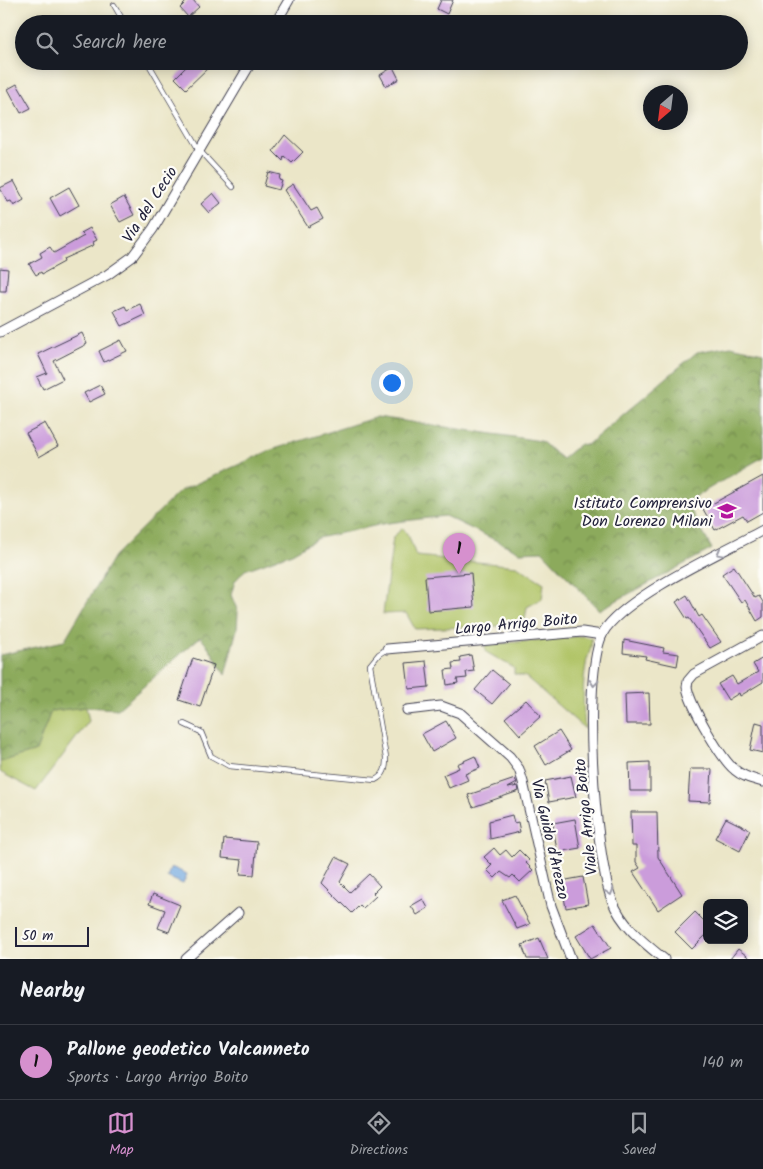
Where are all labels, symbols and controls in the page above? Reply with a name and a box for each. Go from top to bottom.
search box [15,15,748,70]
text: Search here [73,28,167,58]
icon: search [33,29,61,57]
north arrow [643,85,688,130]
street label: Via del Cecio [116,162,184,248]
your location [379,370,405,396]
place label: Istituto Comprensivo Don Lorenzo Milani [574,491,713,534]
school or university icon: Istituto Comprensivo Don Lorenzo Milani [716,500,738,522]
pin: 1 [443,533,475,574]
one-way arrow [717,547,726,557]
street label: Largo Arrigo Boito [454,607,578,642]
one-way arrow [589,679,600,687]
street label: Viale Arrigo Boito [568,757,605,877]
street label: Via Guido d'Arezzo [524,777,576,902]
one-way arrow [604,888,614,896]
map controls [703,899,748,944]
button: layers [703,899,748,944]
scale bar [15,924,89,947]
text: 50 m [22,925,53,947]
text: Nearby [20,975,85,1008]
text: Pallone geodetico Valcanneto [67,1035,310,1065]
text: 1 [34,1050,38,1075]
text: 140 m [702,1050,743,1075]
text: Sports · Largo Arrigo Boito [67,1065,248,1090]
tab: Map [107,1109,135,1161]
tab: Directions [350,1109,408,1161]
tab: Saved [622,1109,656,1161]

